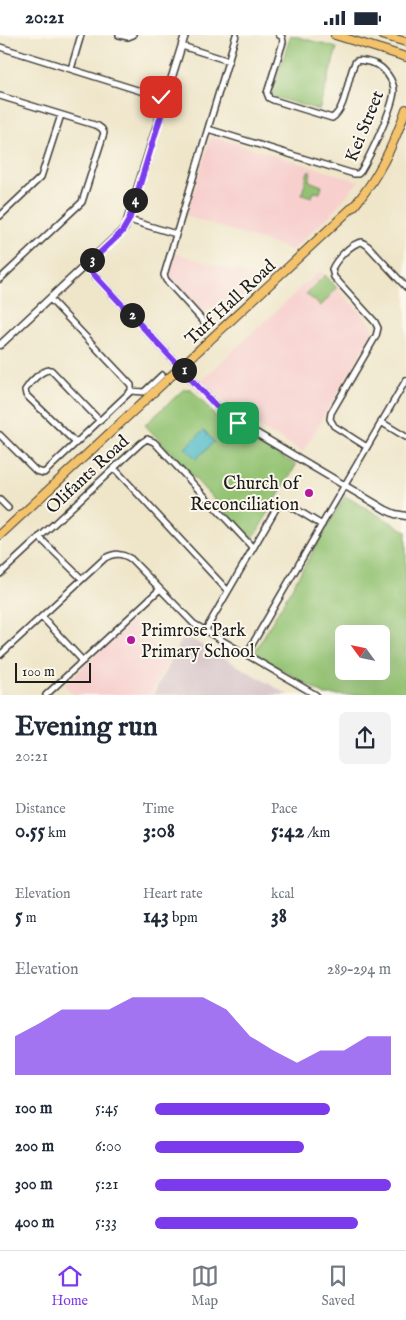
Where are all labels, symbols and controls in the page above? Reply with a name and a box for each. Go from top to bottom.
text: 20:21 [25,6,64,30]
pin [140,76,182,118]
icon: check [147,83,175,111]
street label: Kei Street [341,88,390,166]
pin: 4 [122,187,148,213]
text: 4 [132,191,139,209]
pin: 3 [80,247,104,273]
text: 3 [90,251,95,269]
street label: Turf Hall Road [181,255,281,351]
pin: 2 [120,303,144,327]
text: 2 [129,306,136,324]
pin: 1 [172,357,196,383]
text: 1 [182,361,187,379]
pin [217,402,259,444]
icon: arrive [224,409,252,437]
street label: Olifants Road [42,430,135,520]
place label: Church of Reconciliation [190,473,302,517]
marker: Church of Reconciliation [303,487,315,499]
place label: Primrose Park Primary School [141,620,255,664]
north arrow [335,625,390,680]
map controls [335,625,390,680]
marker: Primrose Park Primary School [125,634,137,646]
scale bar [15,660,91,683]
text: 100 m [22,663,55,681]
text: Evening run [15,710,158,745]
button: share [339,712,391,764]
text: 20:21 [15,747,48,767]
text: Distance [15,800,66,818]
text: Time [143,800,174,818]
text: Pace [271,800,298,818]
text: 0.55 [15,818,45,845]
text: 3:08 [143,818,175,845]
text: 5:42 [271,818,304,845]
text: km [45,824,66,842]
text: /km [304,824,330,842]
text: Elevation [15,885,71,903]
text: Heart rate [143,885,203,903]
text: kcal [271,885,294,903]
text: 5 [15,903,23,930]
text: 143 [143,903,169,930]
text: 38 [271,903,287,930]
text: m [23,909,36,927]
text: bpm [169,909,198,927]
text: Elevation [15,960,78,980]
text: 289–294 m [327,960,391,980]
text: 100 m [15,1099,52,1119]
text: 5:45 [95,1099,119,1119]
text: 200 m [15,1137,54,1157]
text: 6:00 [95,1137,122,1157]
text: 300 m [15,1175,53,1195]
text: 5:21 [95,1175,118,1195]
text: 400 m [15,1213,54,1233]
text: 5:33 [95,1213,117,1233]
tab: Home [51,1262,88,1310]
tab: Map [191,1262,219,1310]
tab: Saved [322,1262,355,1310]

